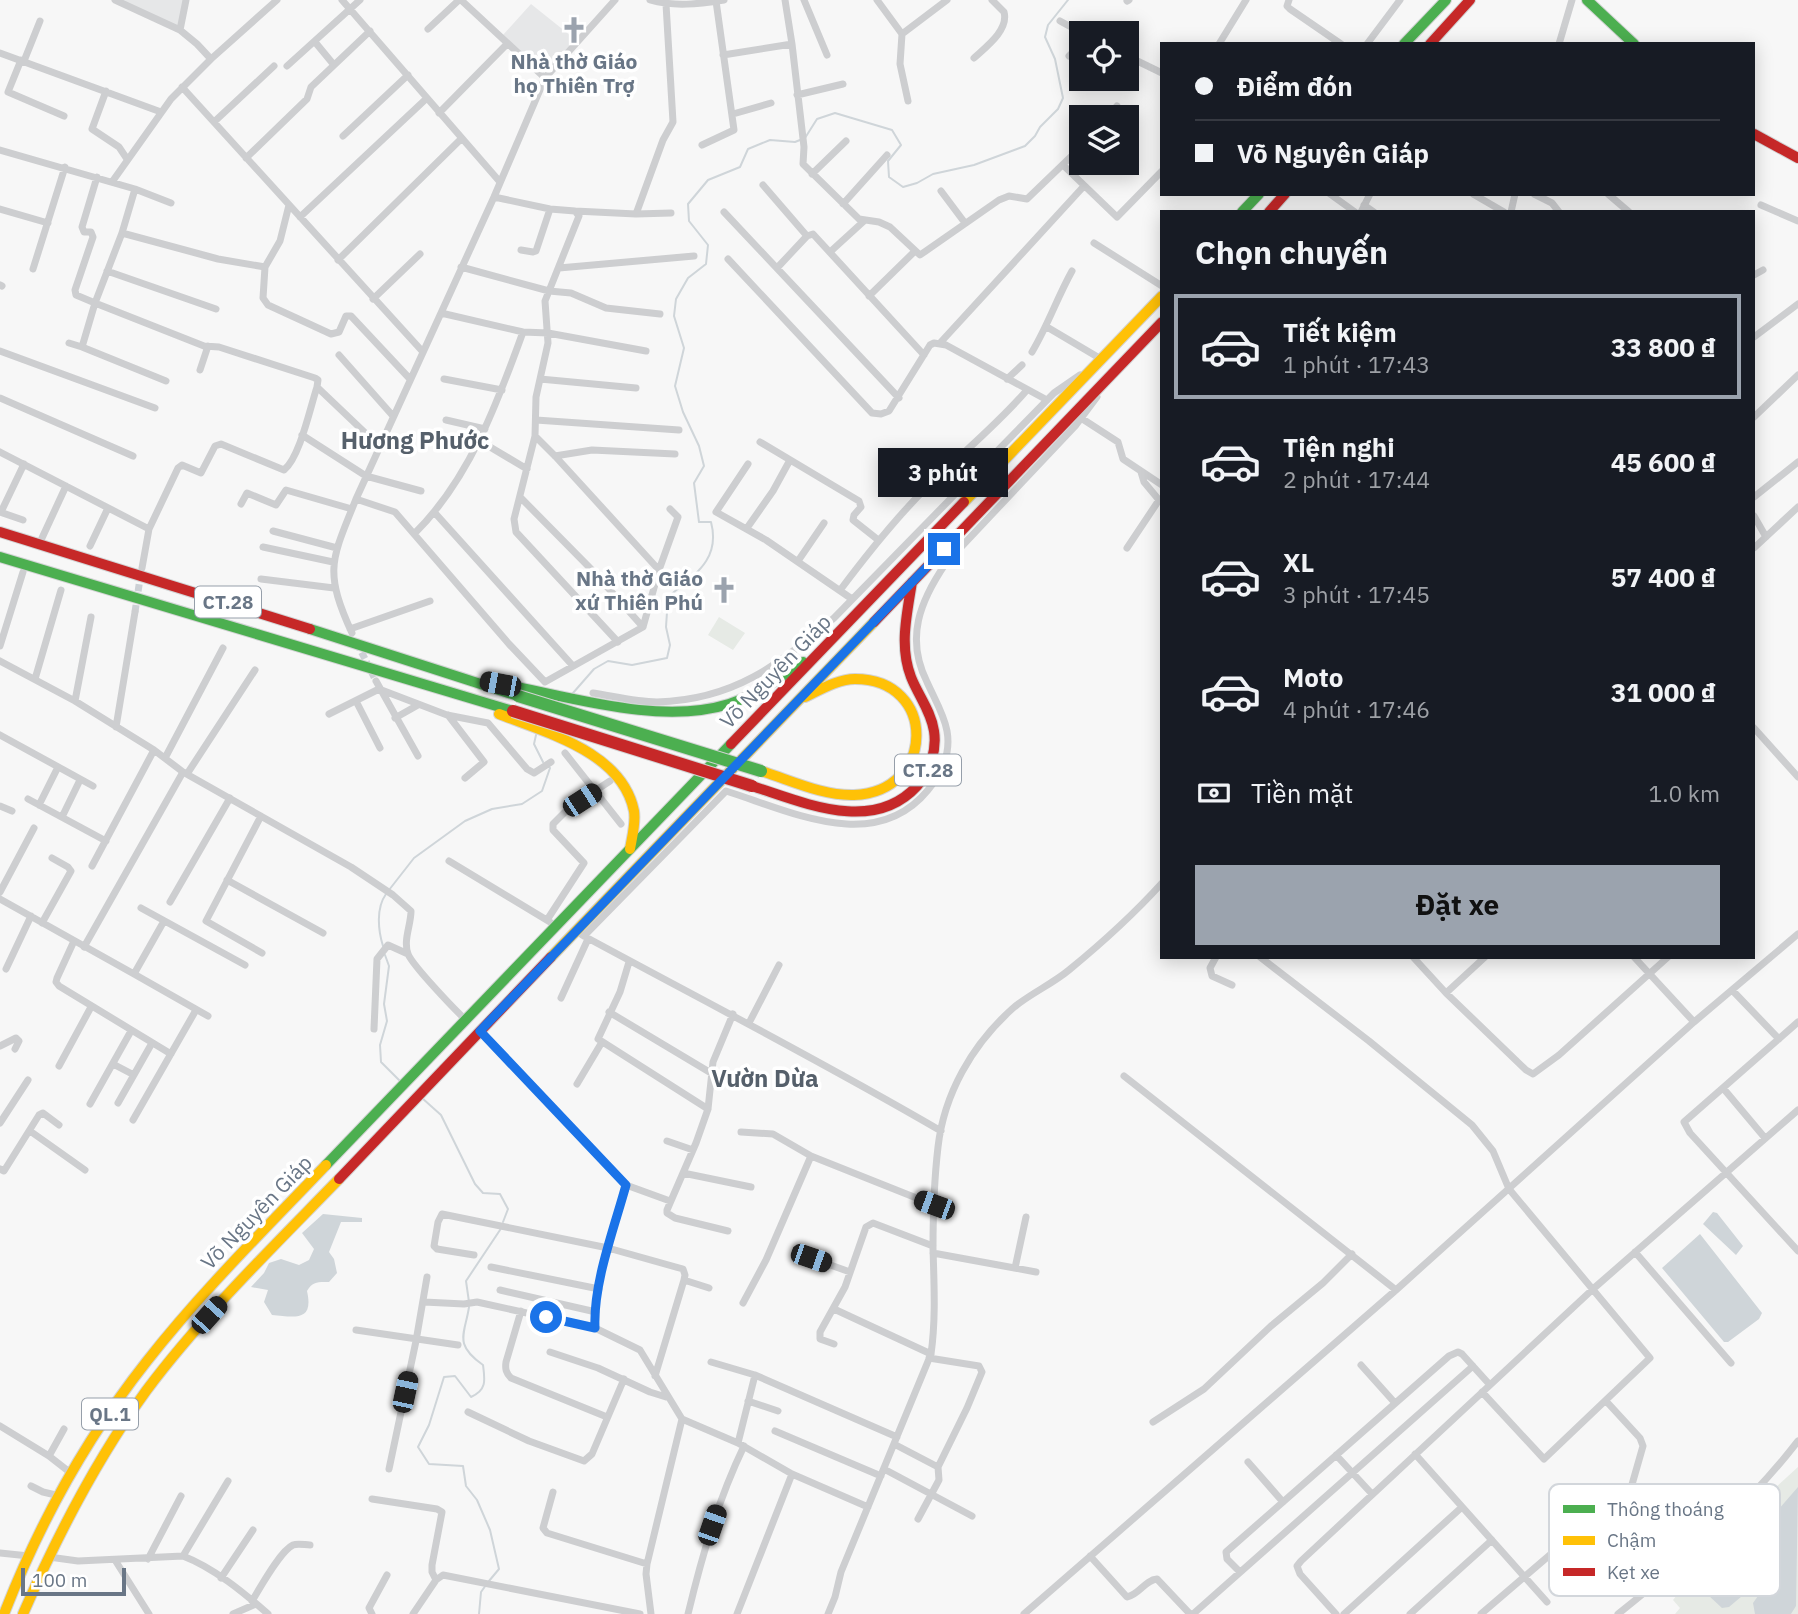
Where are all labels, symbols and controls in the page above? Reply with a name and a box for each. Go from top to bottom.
church icon: Nhà thờ Giáo họ Thiên Trợ [559,15,589,45]
map controls [1069,21,1139,175]
button: locate [1069,21,1139,91]
place label: Nhà thờ Giáo họ Thiên Trợ [511,47,638,99]
text: Điểm đón [1237,69,1353,103]
button: layers [1069,105,1139,175]
text: Võ Nguyên Giáp [1237,136,1429,170]
text: Chọn chuyến [1195,231,1388,273]
icon: car [1199,315,1262,378]
text: Tiết kiệm [1283,315,1397,349]
text: 33 800 ₫ [1611,330,1716,364]
text: 1 phút · 17:43 [1283,349,1430,379]
district label: Hương Phước [341,424,489,456]
icon: car [1199,430,1262,493]
text: Tiện nghi [1283,430,1395,464]
text: 45 600 ₫ [1611,445,1716,479]
callout: 3 phút [879,448,1009,496]
text: 3 phút [908,457,978,487]
text: 2 phút · 17:44 [1283,464,1430,494]
route end [928,533,960,565]
icon: car [1199,545,1262,608]
text: XL [1283,545,1314,579]
text: 57 400 ₫ [1611,560,1716,594]
place label: Nhà thờ Giáo xứ Thiên Phú [575,564,703,616]
church icon: Nhà thờ Giáo xứ Thiên Phú [709,575,739,605]
text: 3 phút · 17:45 [1283,579,1430,609]
road number: CT.28 [195,586,261,618]
street label: Võ Nguyên Giáp [713,608,837,734]
icon: car [1199,660,1262,723]
text: Moto [1283,660,1343,694]
car [478,670,523,698]
text: 31 000 ₫ [1611,675,1716,709]
text: 4 phút · 17:46 [1283,694,1430,724]
road number: CT.28 [895,754,961,786]
icon: cash [1195,774,1233,812]
text: Tiền mặt [1251,776,1353,810]
text: 1.0 km [1649,778,1720,808]
car [559,780,606,820]
button: Đặt xe [1195,865,1720,945]
district label: Vườn Dừa [711,1062,819,1094]
street label: Võ Nguyên Giáp [194,1149,318,1275]
car [911,1188,958,1222]
car [788,1241,835,1275]
car [188,1292,231,1338]
route start [530,1301,562,1333]
car [391,1369,420,1415]
road number: QL.1 [82,1398,138,1430]
legend [1549,1484,1780,1596]
text: Thông thoáng [1607,1497,1724,1521]
car [696,1502,729,1548]
text: Chậm [1607,1528,1656,1552]
text: Kẹt xe [1607,1560,1660,1584]
scale bar [21,1565,126,1597]
text: 100 m [32,1568,87,1592]

